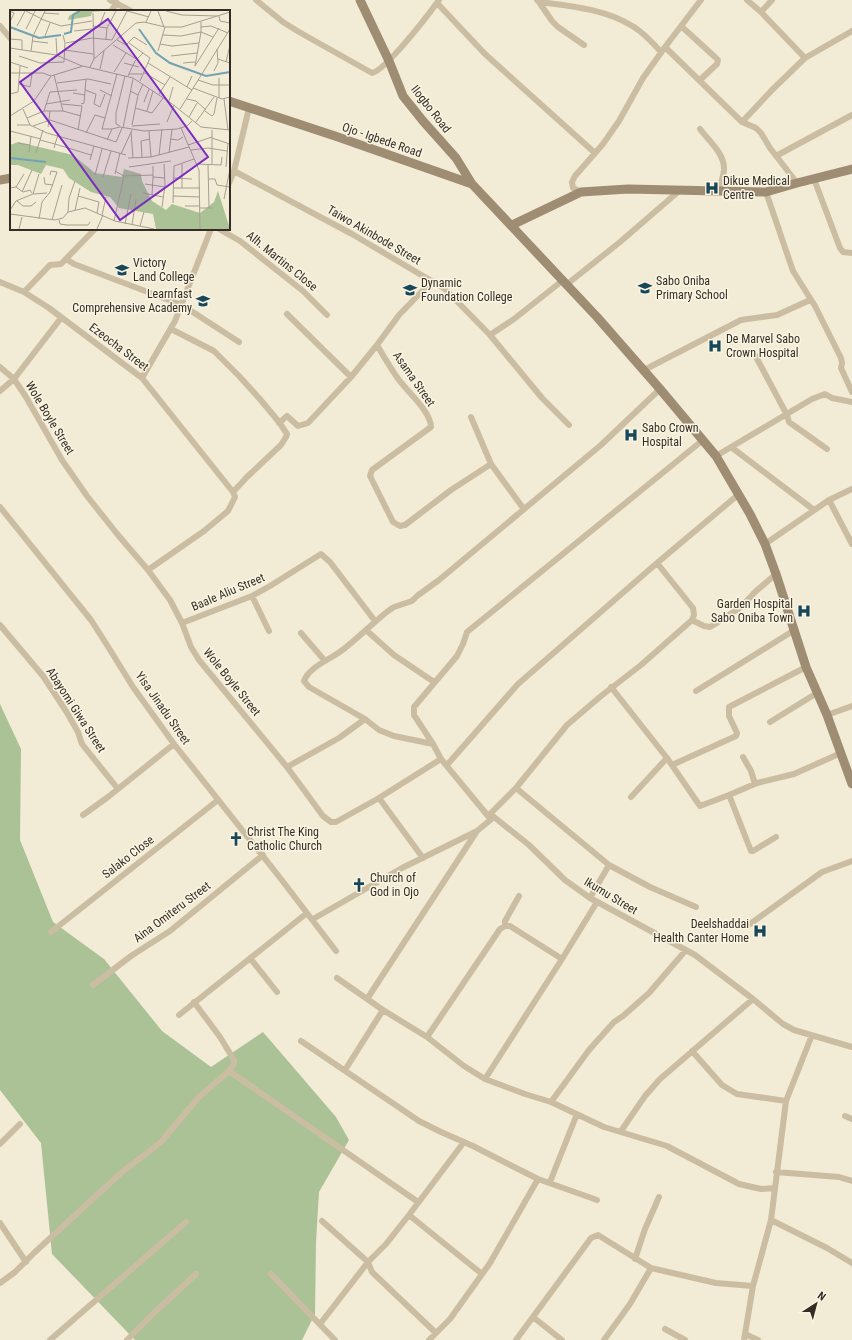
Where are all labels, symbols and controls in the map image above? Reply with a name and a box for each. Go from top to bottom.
inset map [10,10,230,230]
street label: Ilogbo Road [408,82,454,136]
street label: Ojo - Igbede Road [340,120,424,160]
place label: Dikue Medical Centre [723,174,790,202]
hospital icon: Dikue Medical Centre [704,180,720,196]
street label: Taiwo Akinbode Street [325,202,424,268]
street label: Alh. Martins Close [244,228,321,294]
place label: Victory Land College [133,256,195,284]
school or university icon: Victory Land College [114,262,130,278]
place label: Sabo Oniba Primary School [656,274,728,302]
place label: Dynamic Foundation College [421,276,513,304]
school or university icon: Sabo Oniba Primary School [637,280,653,296]
school or university icon: Dynamic Foundation College [402,282,418,298]
place label: Learnfast Comprehensive Academy [72,287,192,315]
school or university icon: Learnfast Comprehensive Academy [195,293,211,309]
street label: Ezeocha Street [87,320,152,374]
place label: De Marvel Sabo Crown Hospital [726,332,800,360]
hospital icon: De Marvel Sabo Crown Hospital [707,338,723,354]
street label: Asama Street [390,349,438,410]
street label: Wole Boyle Street [23,379,78,457]
place label: Sabo Crown Hospital [642,421,699,449]
hospital icon: Sabo Crown Hospital [623,427,639,443]
street label: Baale Aliu Street [189,570,267,614]
place label: Garden Hospital Sabo Oniba Town [711,597,793,625]
hospital icon: Garden Hospital Sabo Oniba Town [796,603,812,619]
street label: Wole Boyle Street [200,645,264,719]
street label: Abayomi Giwa Street [43,665,109,755]
street label: Yisa Jinadu Street [133,669,194,748]
place label: Christ The King Catholic Church [247,825,322,853]
church icon: Christ The King Catholic Church [228,831,244,847]
street label: Salako Close [100,832,157,881]
place label: Church of God in Ojo [370,871,419,899]
street label: Ikumu Street [582,875,641,918]
church icon: Church of God in Ojo [351,877,367,893]
street label: Aina Omiteru Street [131,878,214,945]
place label: Deelshaddai Health Canter Home [653,917,749,945]
hospital icon: Deelshaddai Health Canter Home [752,923,768,939]
north arrow [796,1284,836,1324]
text: N [815,1289,828,1304]

